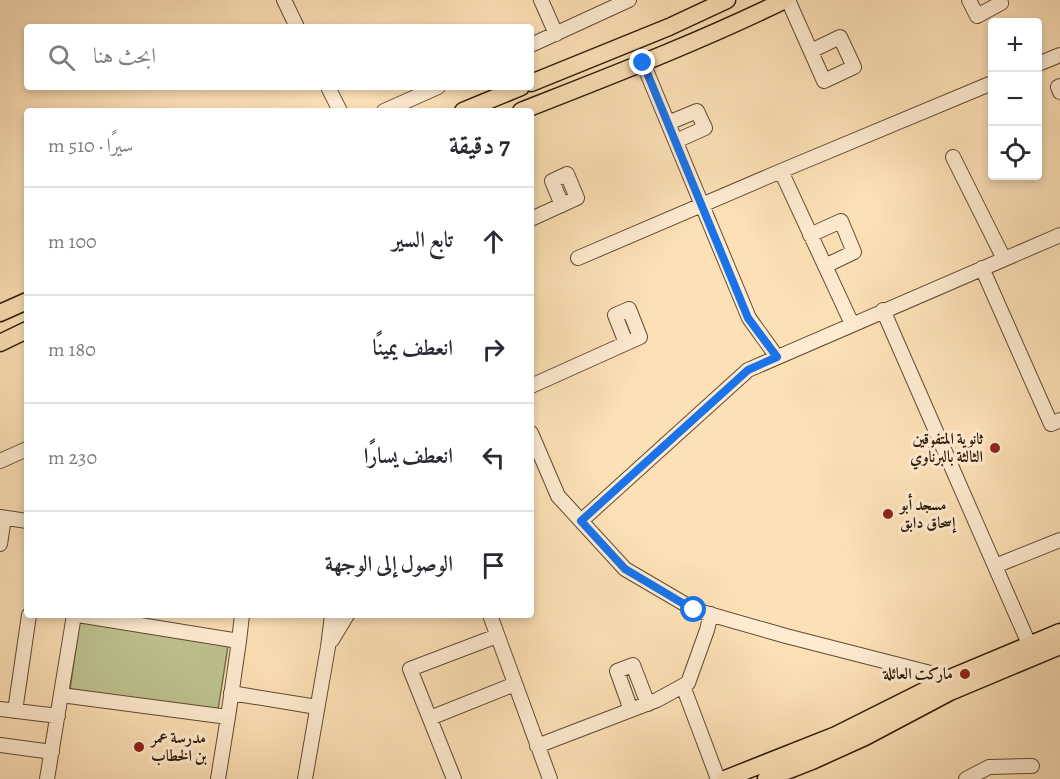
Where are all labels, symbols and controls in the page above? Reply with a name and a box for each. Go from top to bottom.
map controls [988,18,1042,180]
button: + [988,18,1042,72]
search box [24,24,534,90]
icon: search [45,41,78,74]
text: ابحث هنا [93,41,156,71]
route end [629,49,655,75]
button: − [988,72,1042,126]
button: locate [988,126,1042,180]
text: 7 دقيقة [449,128,510,163]
text: سيرًا · 510 m [48,132,133,159]
text: تابع السير [392,225,453,255]
icon: ahead [477,225,510,258]
text: 100 m [48,228,97,255]
text: انعطف يمينًا [373,333,453,363]
icon: right [477,333,510,366]
text: 180 m [48,336,96,363]
place label: ثانوية المتفوقين الثالثة بالبرناوي [910,428,984,470]
text: انعطف يسارًا [364,441,453,471]
icon: left [477,441,510,474]
marker: ثانوية المتفوقين الثالثة بالبرناوي [988,441,1002,455]
text: 230 m [48,444,97,471]
place label: مسجد أبو إسحاق دابق [898,493,957,534]
marker: مسجد أبو إسحاق دابق [881,507,895,521]
text: الوصول إلى الوجهة [325,549,453,579]
icon: arrive [477,549,510,582]
route start [680,596,706,622]
place label: ماركت العائلة [882,663,953,685]
marker: ماركت العائلة [958,667,972,681]
place label: مدرسة عمر بن الخطاب [149,727,207,767]
marker: مدرسة عمر بن الخطاب [132,740,146,754]

